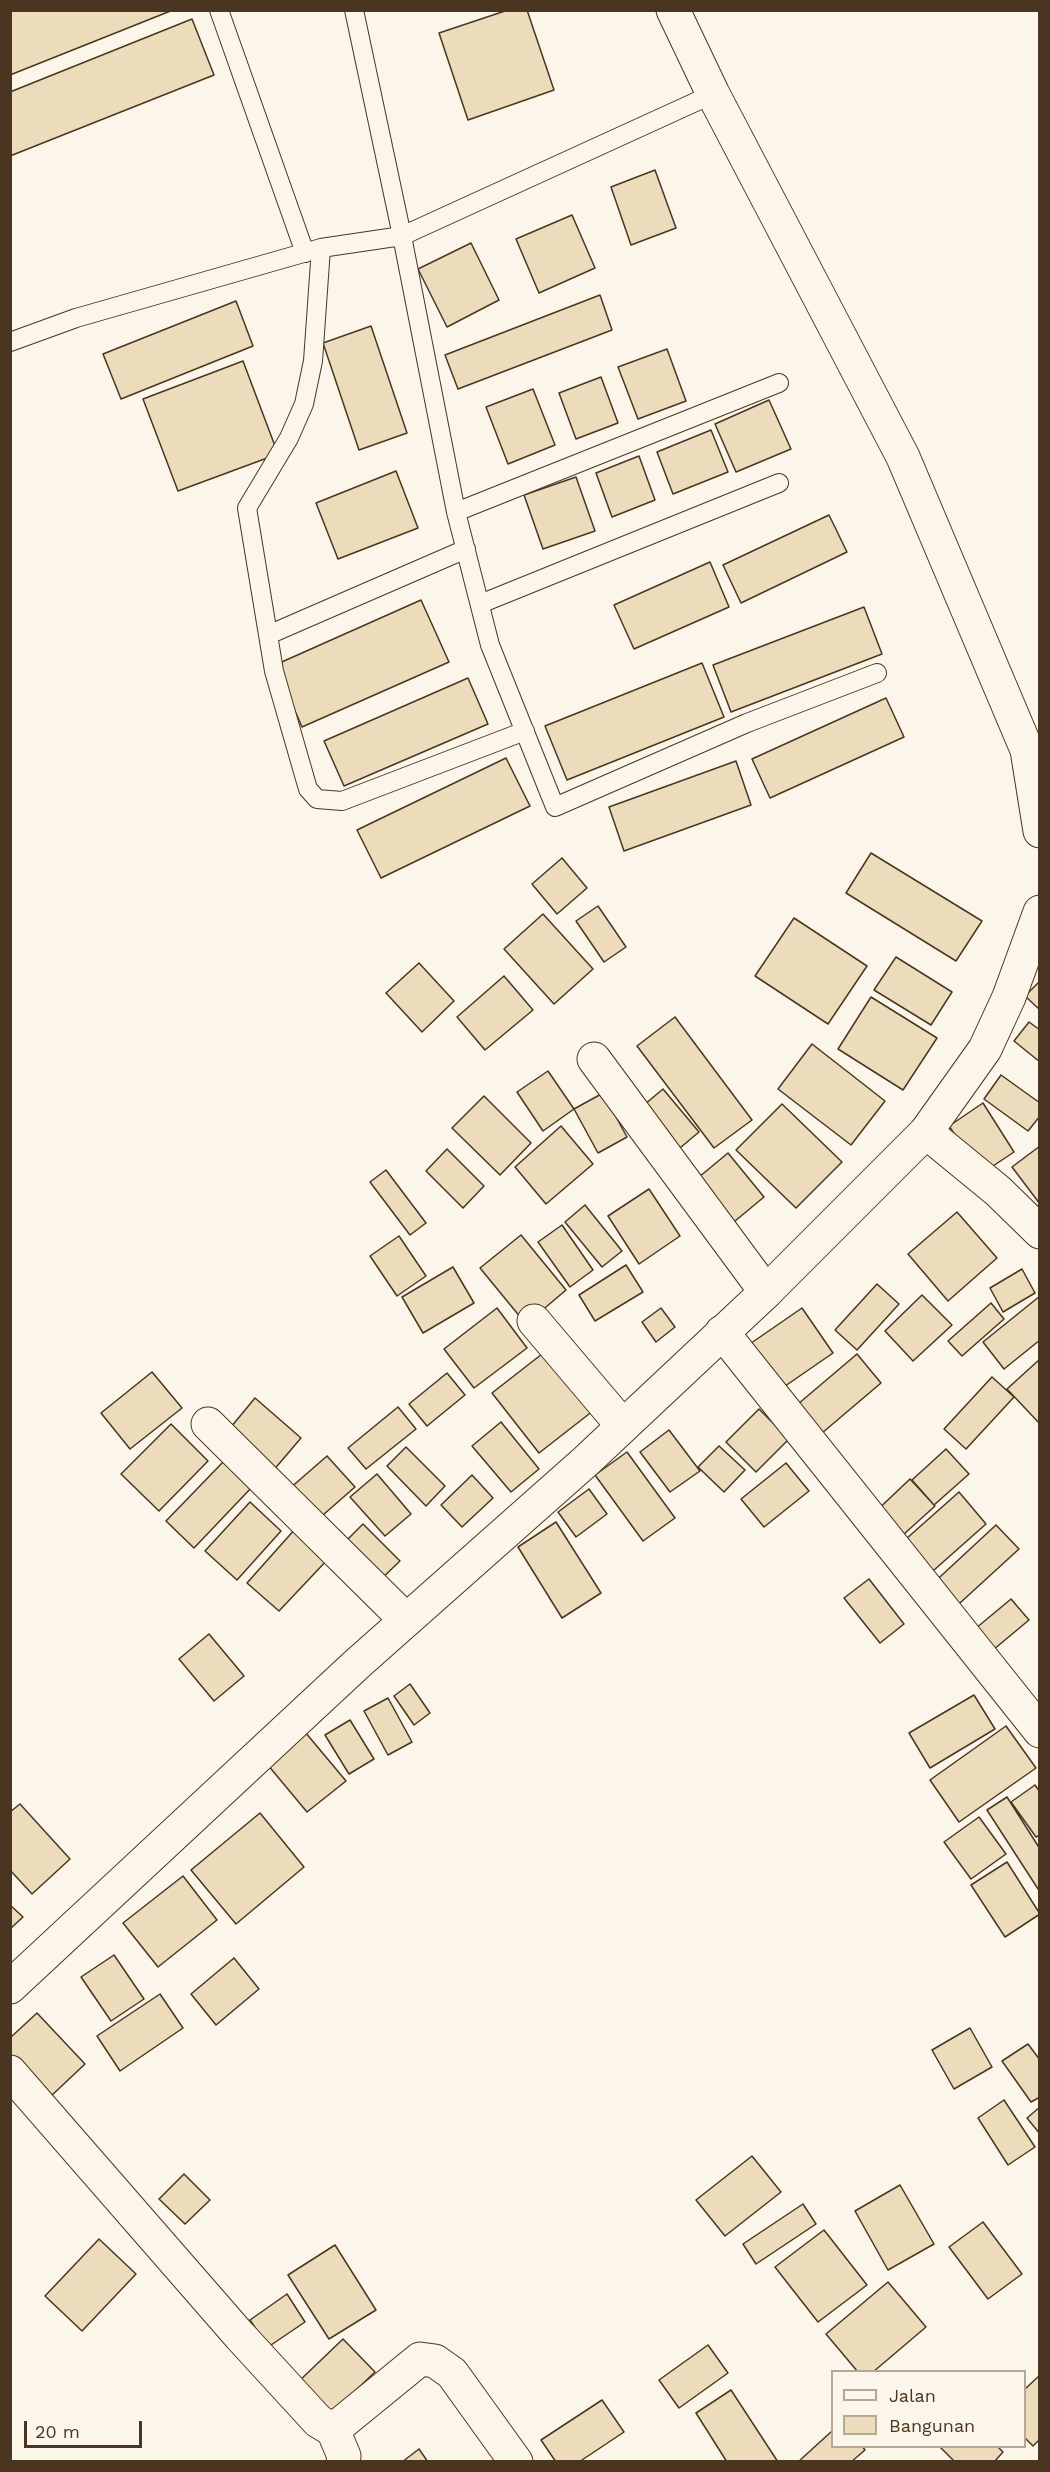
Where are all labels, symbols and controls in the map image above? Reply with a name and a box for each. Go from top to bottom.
legend [831,2370,1026,2448]
text: Jalan [889,2385,936,2406]
scale bar [27,2409,146,2447]
text: Bangunan [889,2415,975,2436]
text: 20 m [35,2421,80,2442]

